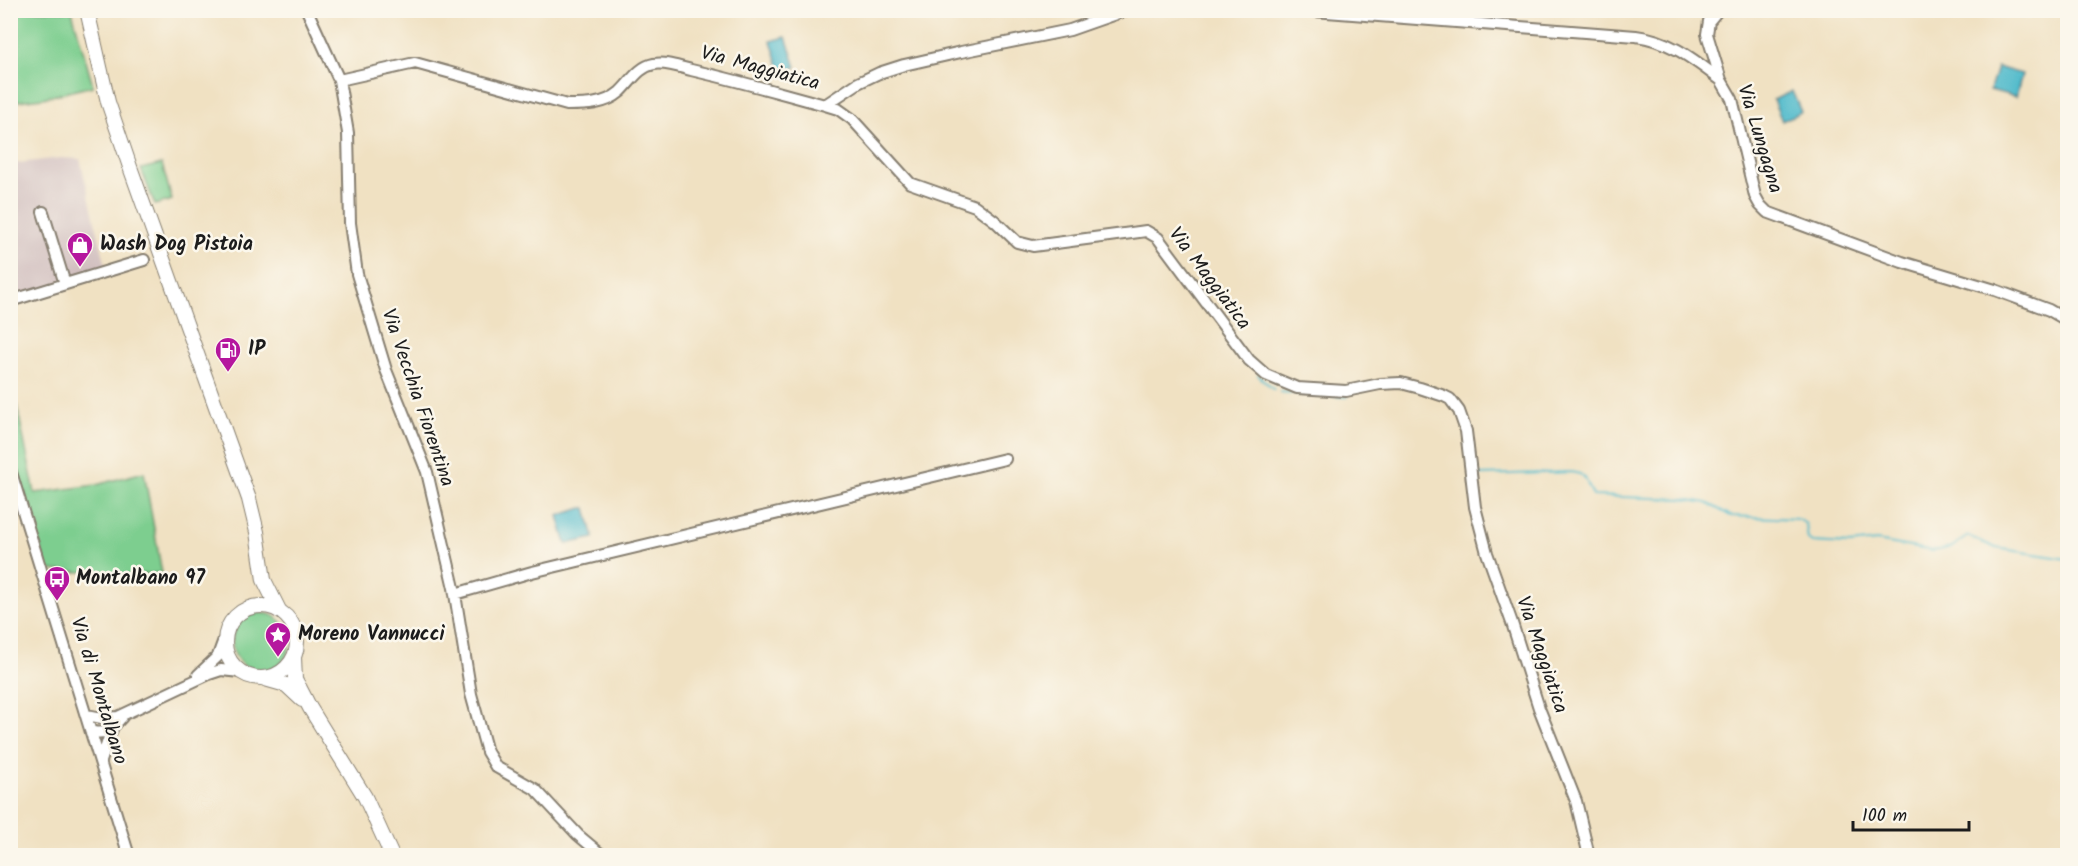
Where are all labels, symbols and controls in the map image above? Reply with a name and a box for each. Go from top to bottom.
street label: Via Maggiatica [697,38,823,100]
street label: Via Lungagna [1727,81,1791,197]
street label: Via Maggiatica [1160,221,1258,337]
place label: Wash Dog Pistoia [100,229,253,261]
shop icon: Wash Dog Pistoia [65,230,95,268]
street label: Via Vecchia Fiorentina [372,305,462,491]
place label: IP [248,334,266,366]
fuel station icon: IP [213,335,243,373]
place label: Montalbano 97 [76,563,205,595]
bus stop icon: Montalbano 97 [42,564,72,602]
street label: Via Maggiatica [1506,592,1576,718]
street label: Via di Montalbano [60,613,136,769]
place label: Moreno Vannucci [298,619,445,651]
place icon: Moreno Vannucci [263,620,293,658]
scale bar [1853,794,1968,832]
text: 100 m [1862,802,1907,831]

